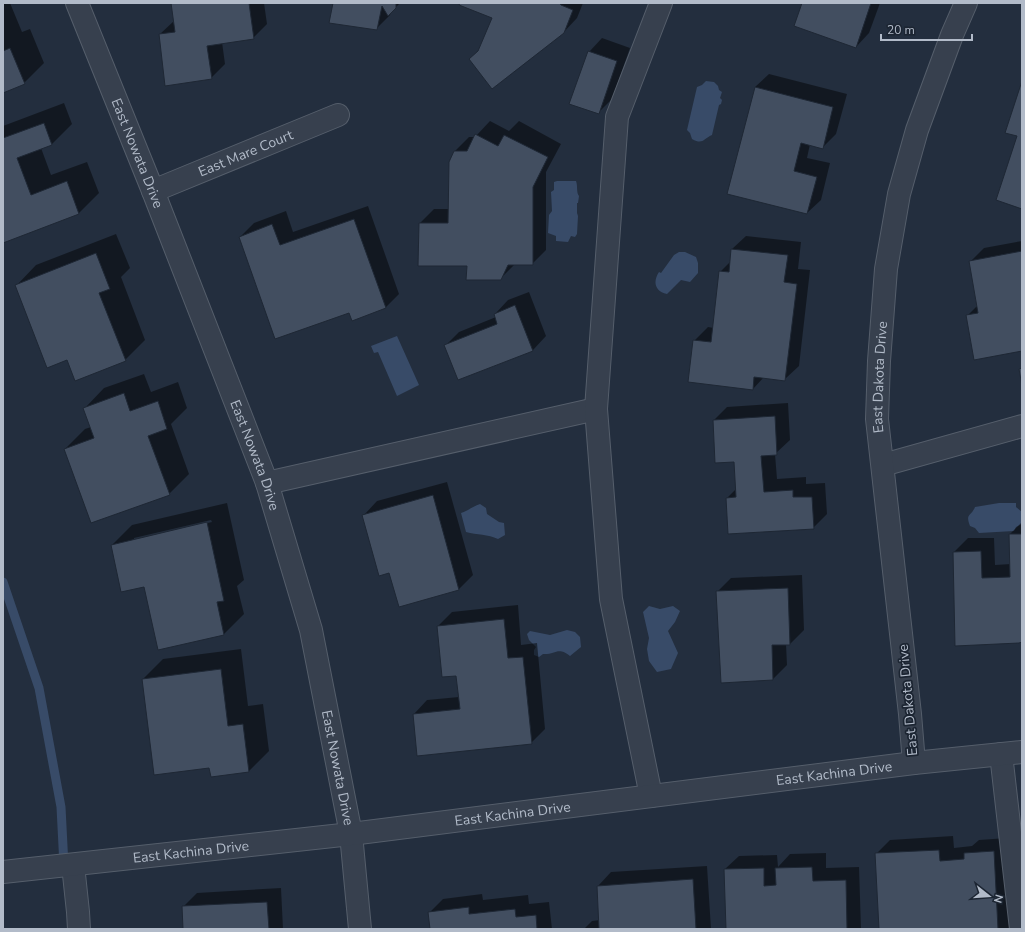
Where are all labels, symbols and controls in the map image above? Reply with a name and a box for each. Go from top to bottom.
scale bar [881,16,972,42]
text: 20 m [887,22,915,38]
street label: East Nowata Drive [107,95,168,211]
street label: East Mare Court [195,125,296,181]
street label: East Dakota Drive [867,320,892,434]
street label: East Nowata Drive [226,397,284,513]
street label: East Dakota Drive [894,643,922,757]
street label: East Nowata Drive [317,708,359,827]
street label: East Kachina Drive [775,756,893,790]
street label: East Kachina Drive [454,797,572,830]
street label: East Kachina Drive [132,836,250,867]
north arrow [969,876,1009,916]
text: N [990,893,1006,905]

